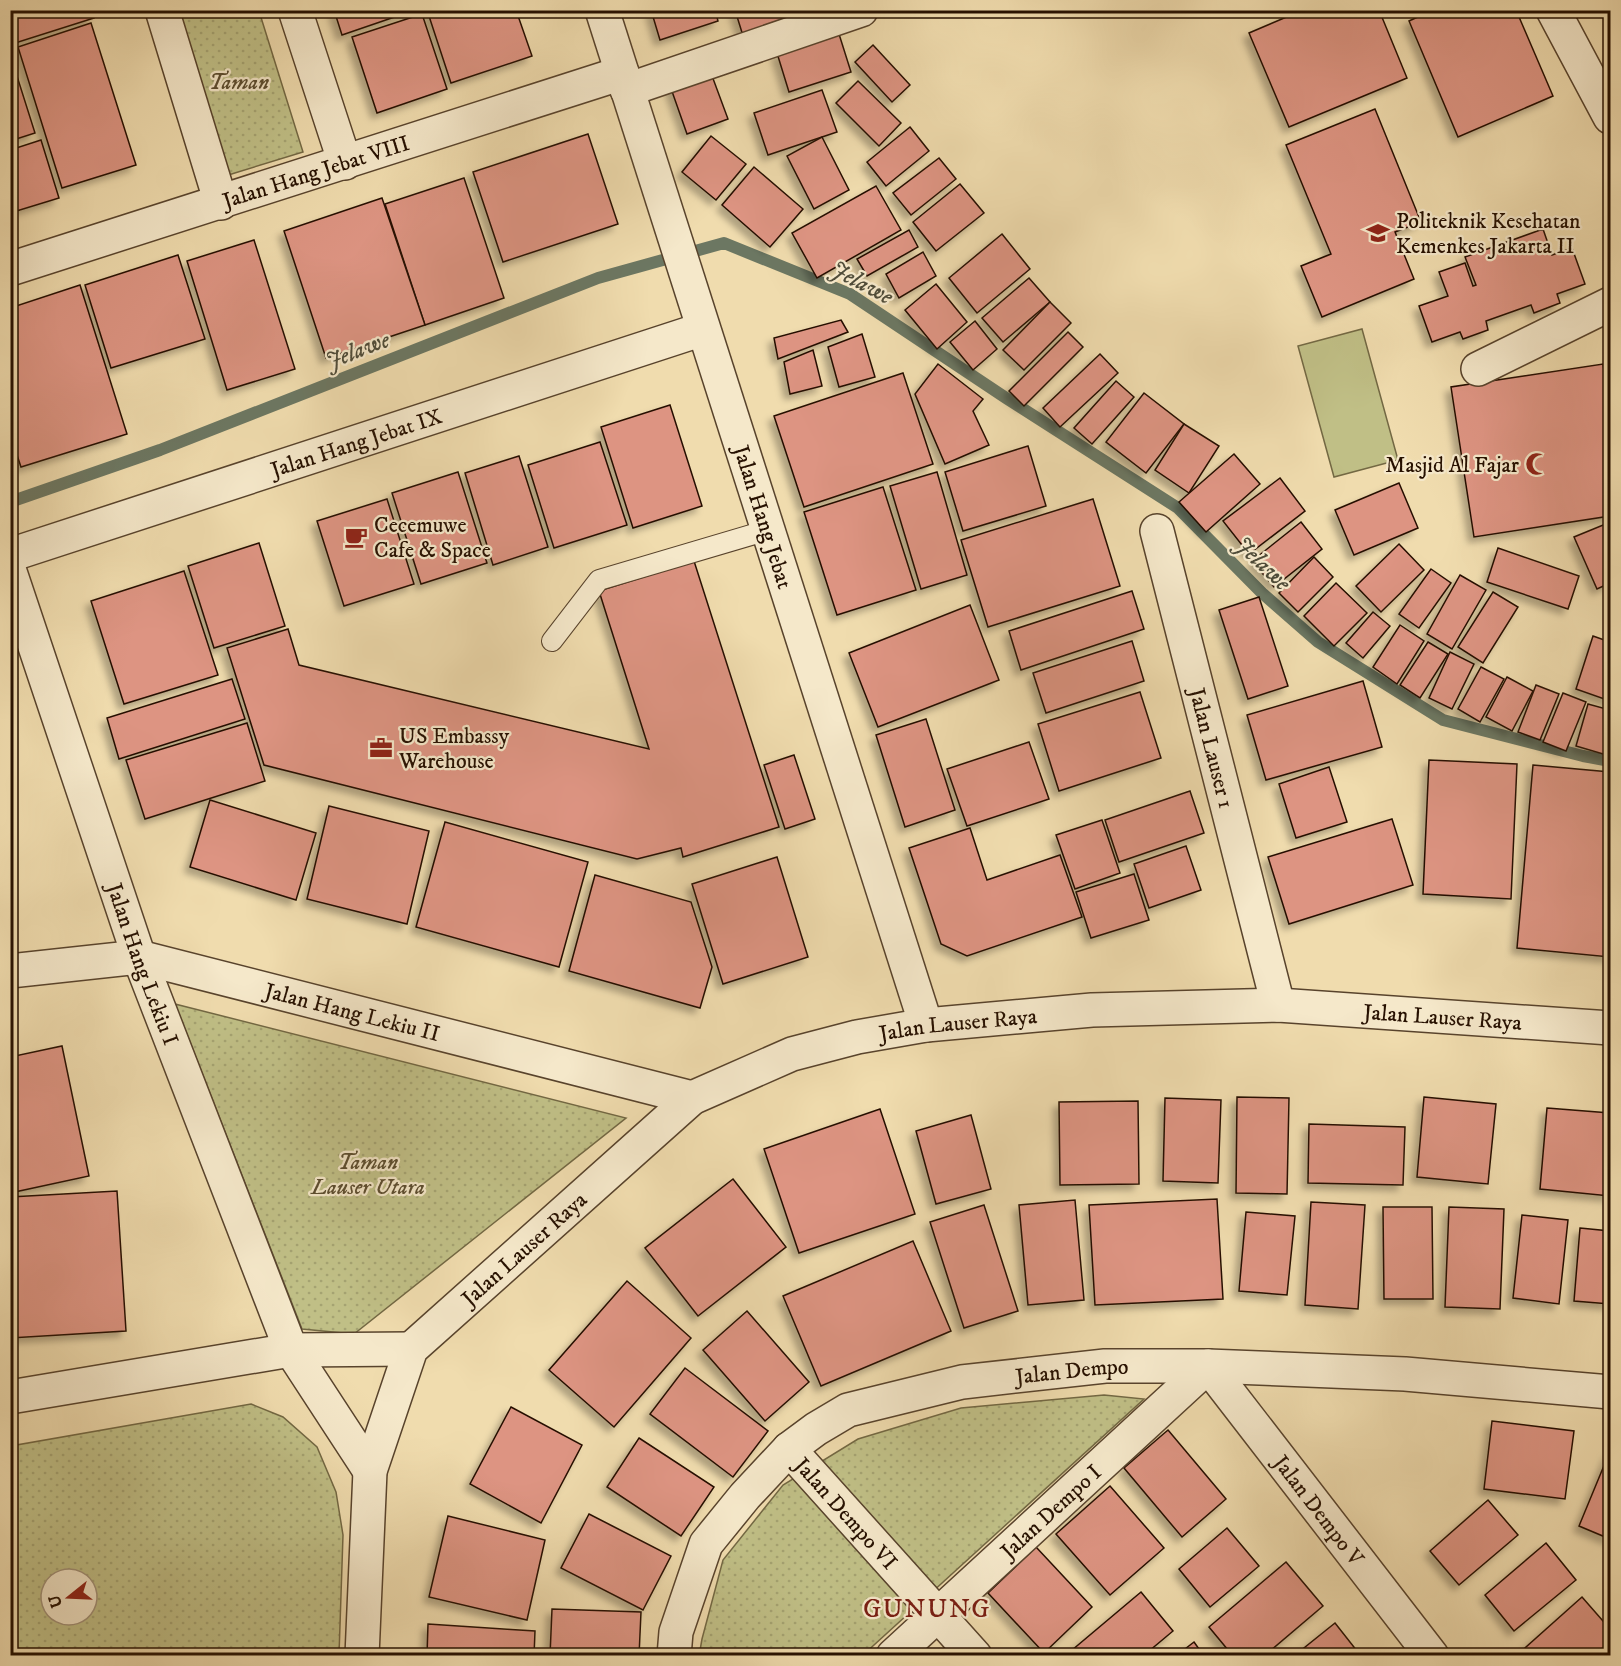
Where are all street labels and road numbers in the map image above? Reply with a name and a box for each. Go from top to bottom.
street label: Jalan Hang Jebat VIII [217,130,413,216]
street label: Jalan Hang Jebat IX [266,403,446,485]
street label: Jalan Hang Jebat [726,440,798,592]
street label: Jalan Lauser 1 [1182,683,1239,811]
street label: Jalan Hang Lekiu I [100,878,184,1049]
street label: Jalan Hang Lekiu II [260,977,442,1048]
street label: Jalan Lauser Raya [1361,999,1523,1037]
street label: Jalan Lauser Raya [875,1003,1039,1048]
street label: Jalan Lauser Raya [455,1186,593,1314]
street label: Jalan Dempo [1012,1354,1128,1391]
street label: Jalan Dempo V [1266,1449,1370,1572]
street label: Jalan Dempo VI [787,1451,903,1576]
street label: Jalan Dempo I [994,1459,1107,1567]

